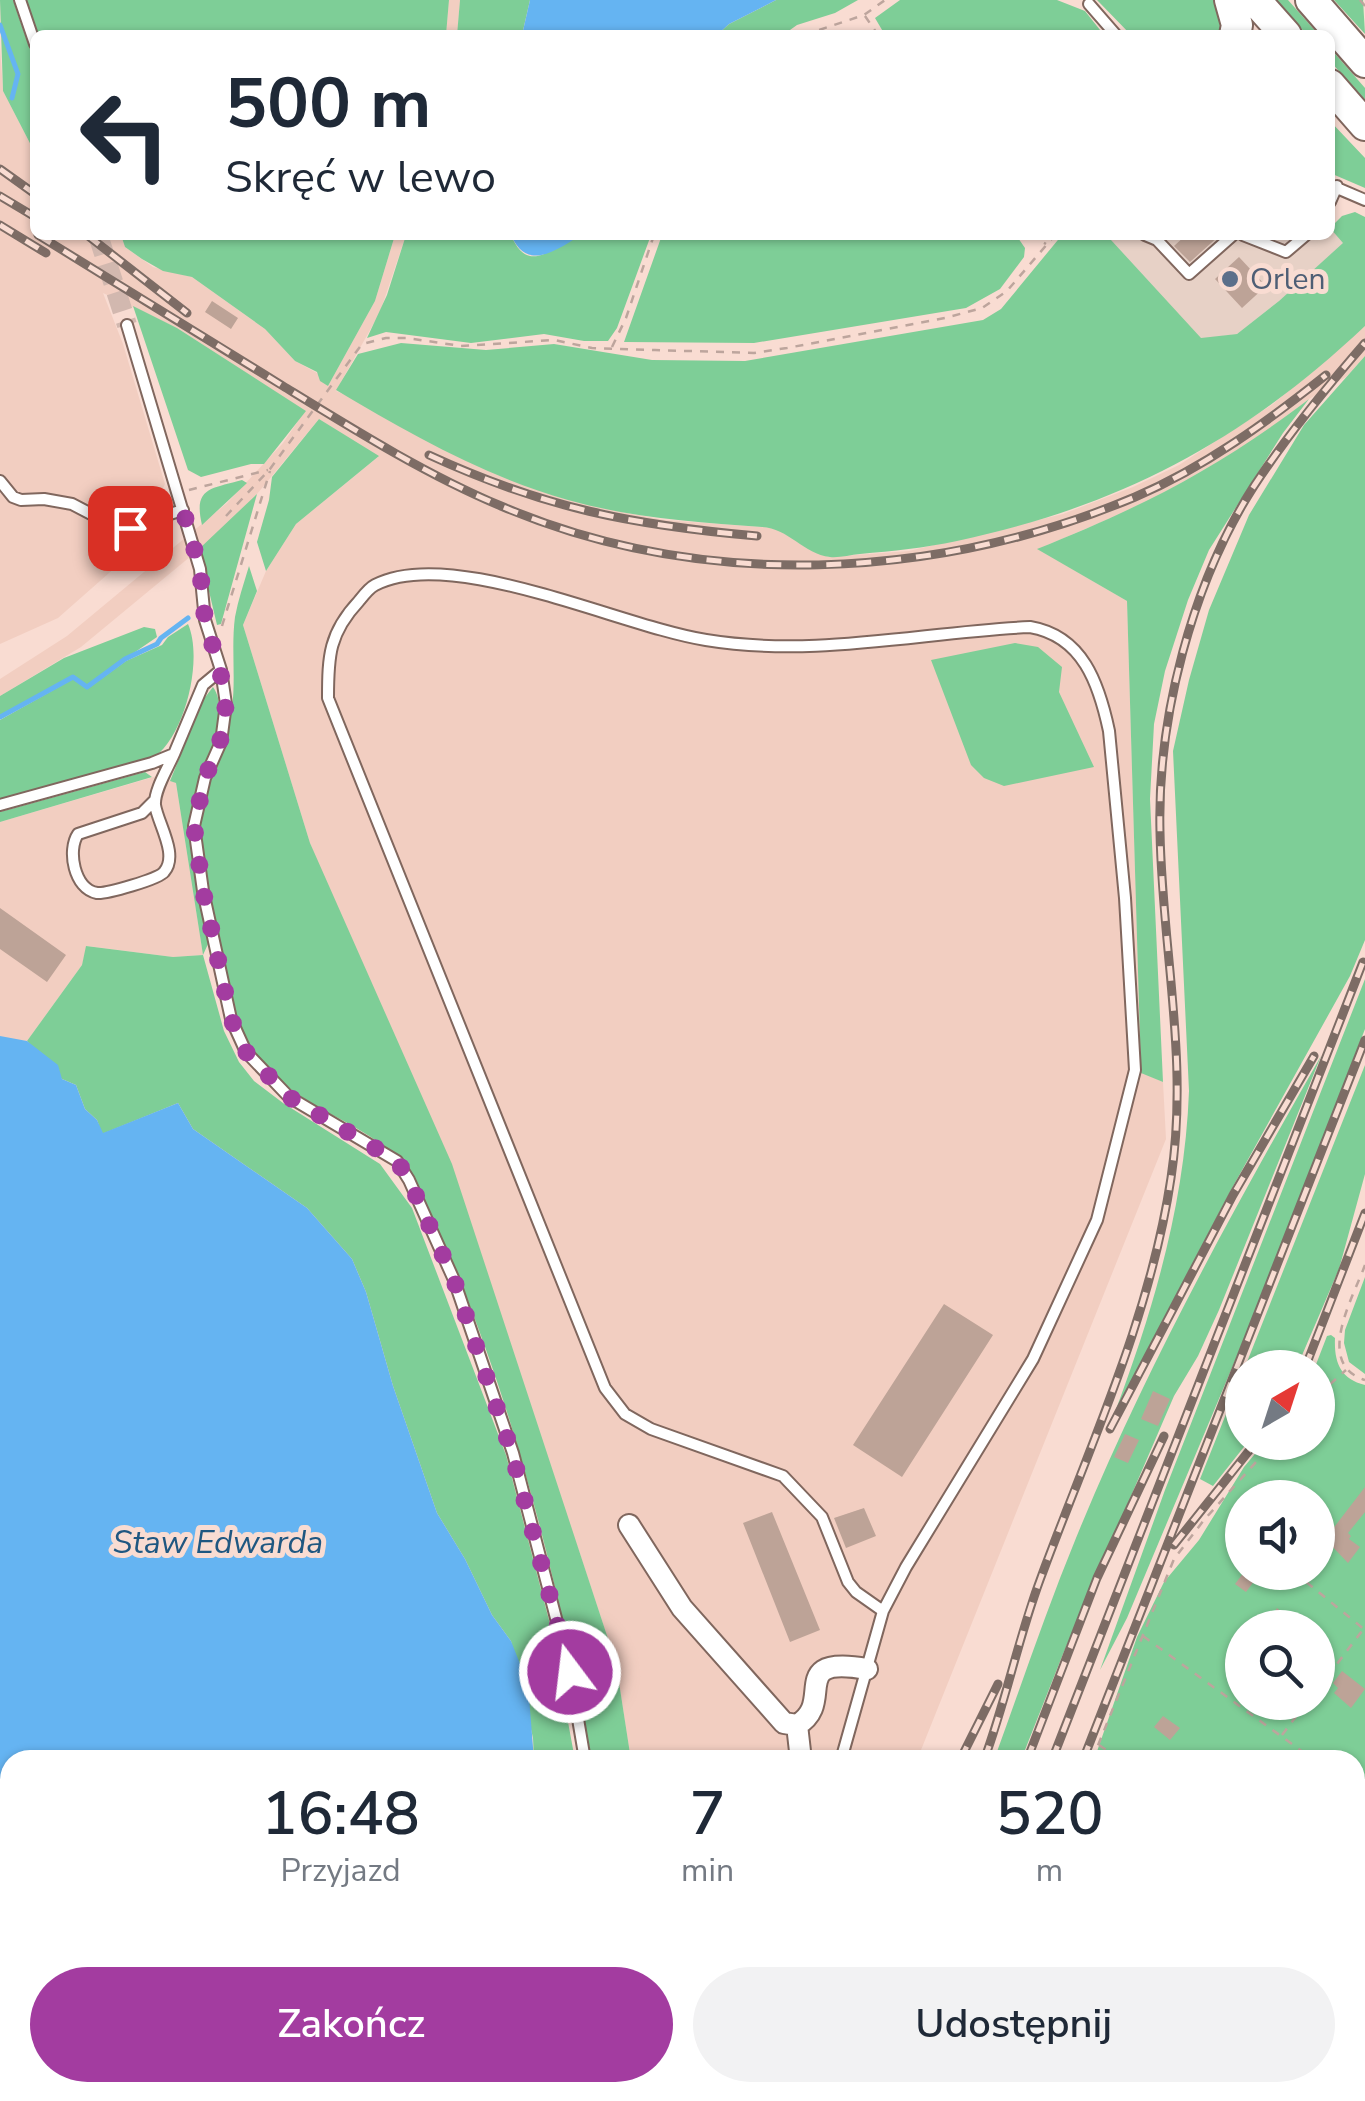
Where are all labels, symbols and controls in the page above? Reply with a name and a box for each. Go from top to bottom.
text: 500 m [225,56,431,152]
icon: left [60,70,190,200]
text: Skręć w lewo [225,147,496,208]
place label: Orlen [1250,259,1325,300]
marker: Orlen [1219,268,1241,290]
pin [88,486,173,571]
icon: arrive [103,501,158,556]
north arrow [1225,1350,1335,1460]
map controls [1225,1350,1335,1720]
button: sound [1225,1480,1335,1590]
water label: Staw Edwarda [113,1521,323,1564]
button: search [1225,1610,1335,1720]
position arrow [518,1620,622,1724]
text: 16:48 [261,1773,420,1855]
text: 7 [690,1773,726,1855]
text: 520 [996,1773,1104,1855]
text: Przyjazd [280,1849,401,1892]
text: min [681,1849,734,1892]
text: m [1036,1849,1063,1892]
button: Zakończ [30,1967,673,2082]
button: Udostępnij [693,1967,1335,2082]

